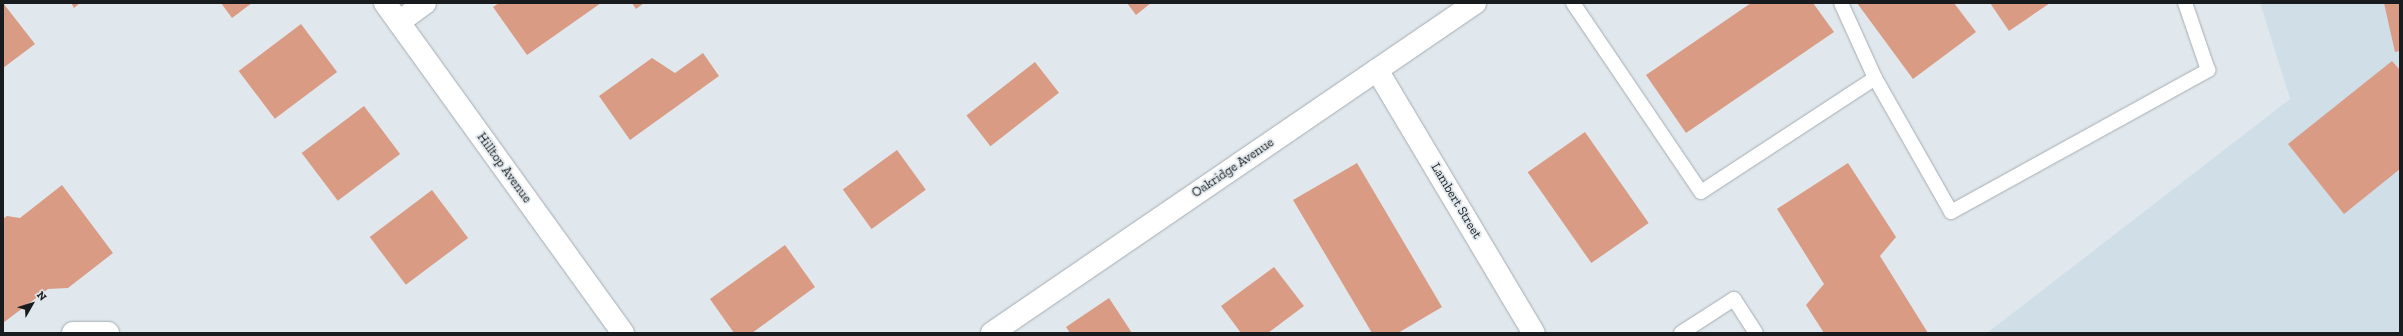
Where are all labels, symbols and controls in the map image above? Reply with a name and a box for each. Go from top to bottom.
street label: Hilltop Avenue [473,130,535,206]
street label: Oakridge Avenue [1189,135,1277,201]
street label: Lambert Street [1427,160,1485,242]
north arrow [12,284,52,324]
text: N [34,289,49,303]

